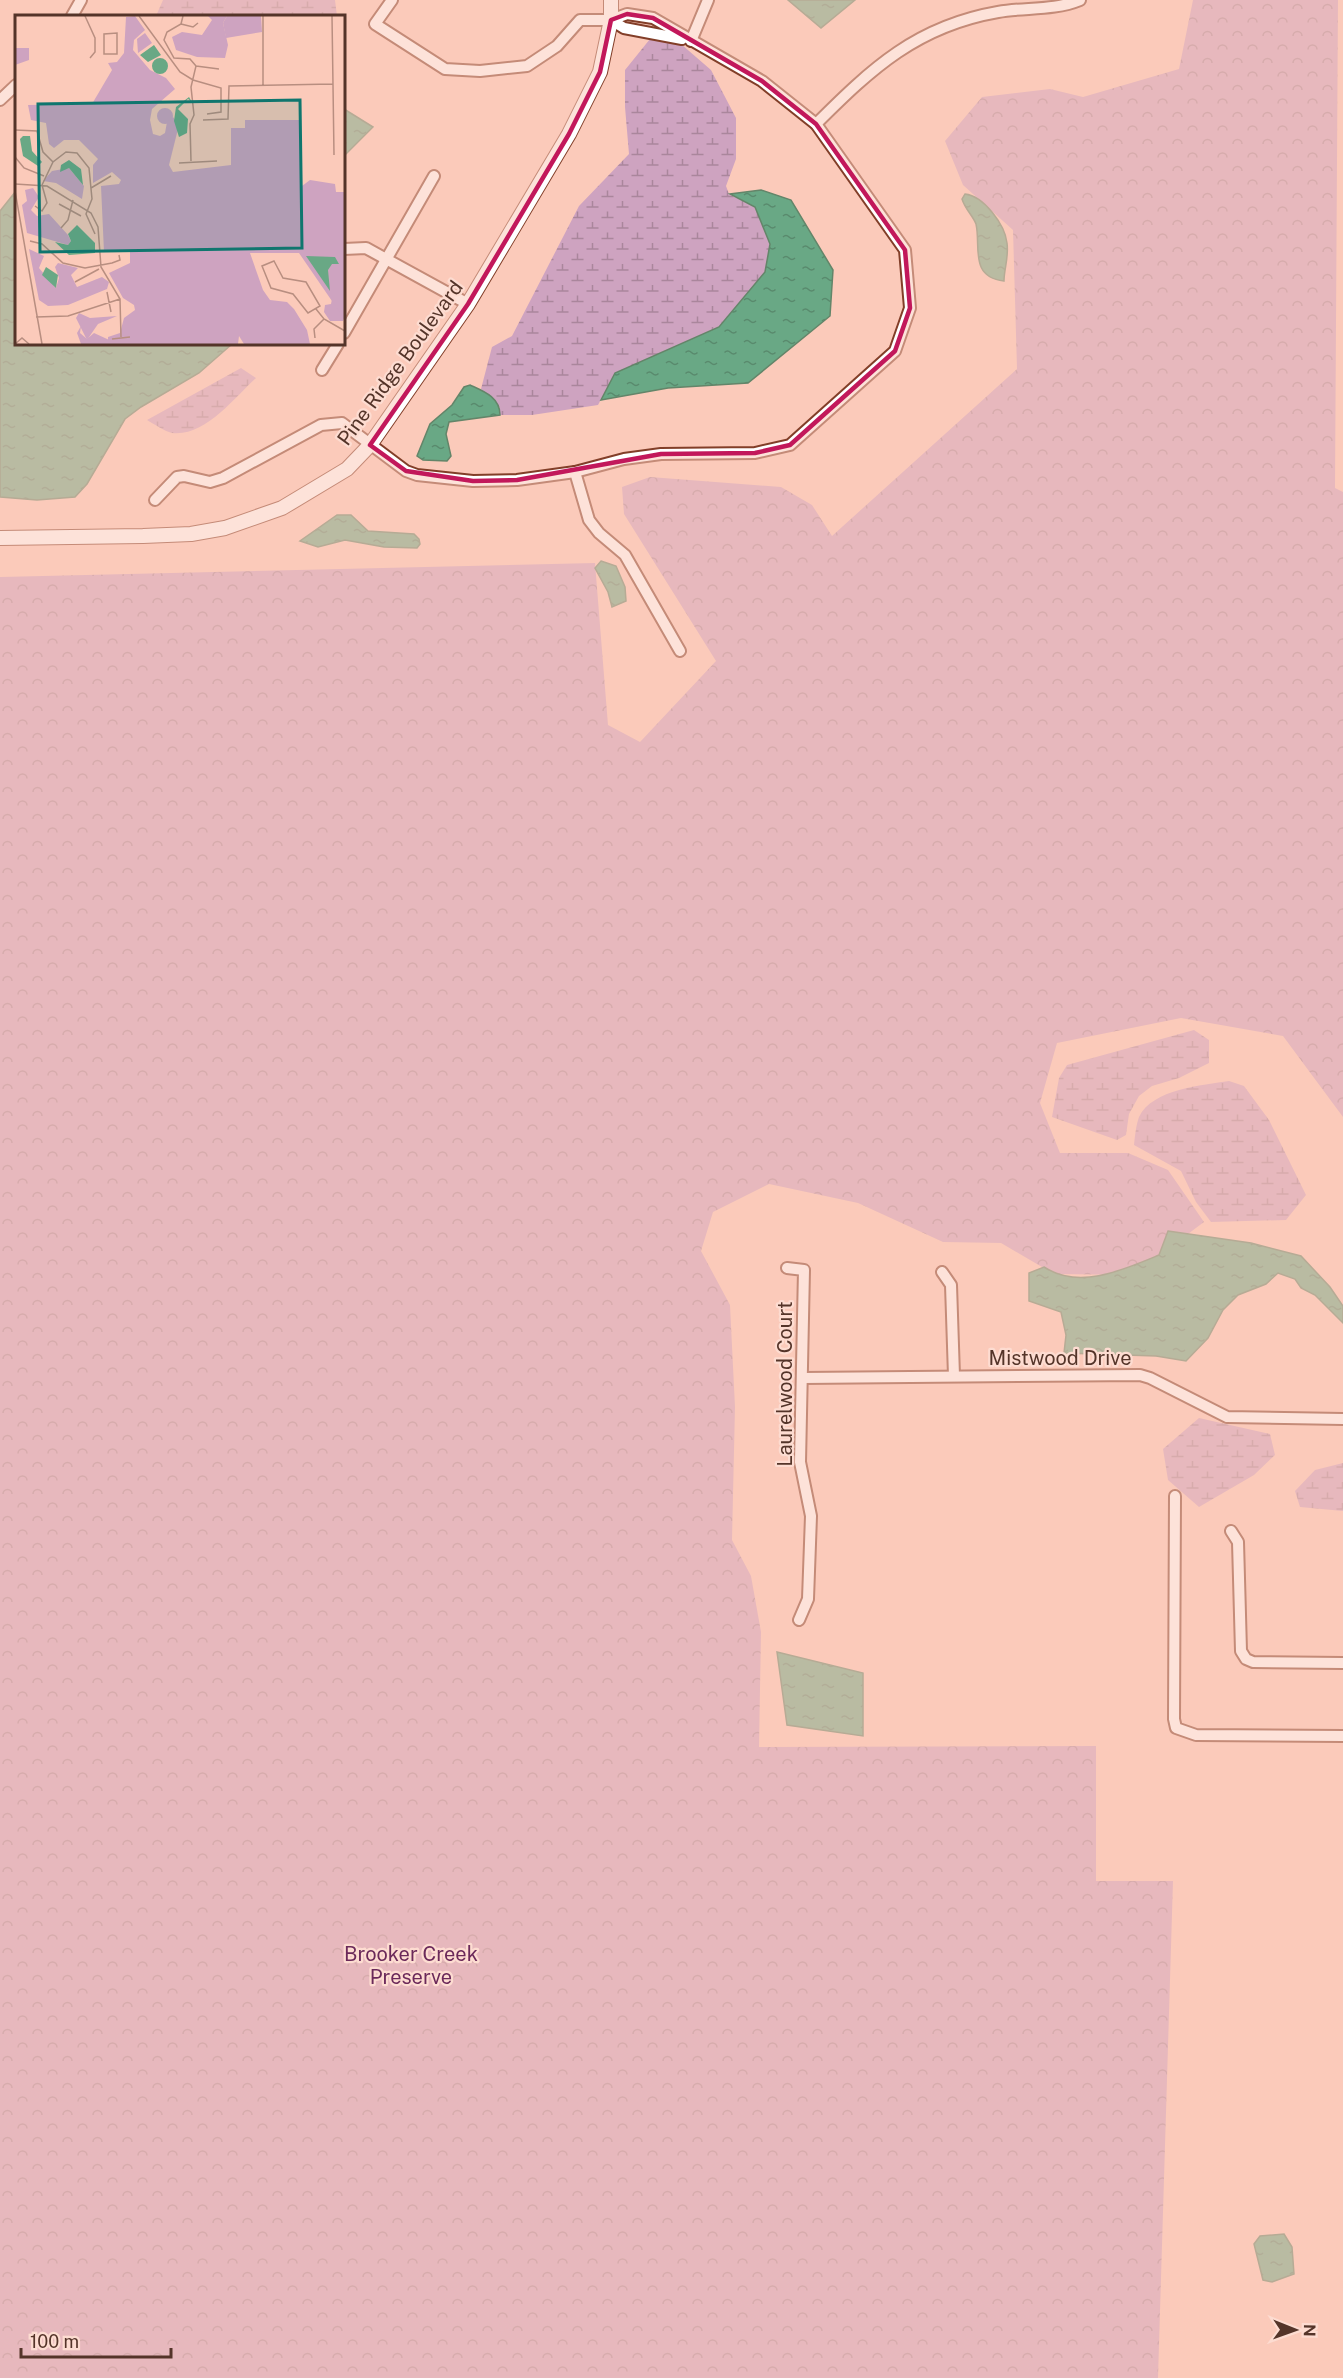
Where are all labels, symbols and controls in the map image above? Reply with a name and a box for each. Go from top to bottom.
inset map [15,15,345,345]
street label: Pine Ridge Boulevard [332,276,468,450]
street label: Laurelwood Court [773,1301,797,1467]
street label: Mistwood Drive [989,1346,1132,1370]
park label: Brooker Creek Preserve [344,1942,478,1989]
north arrow [1265,2300,1325,2360]
scale bar [21,2321,171,2359]
text: N [1300,2324,1319,2337]
text: 100 m [30,2331,79,2352]

